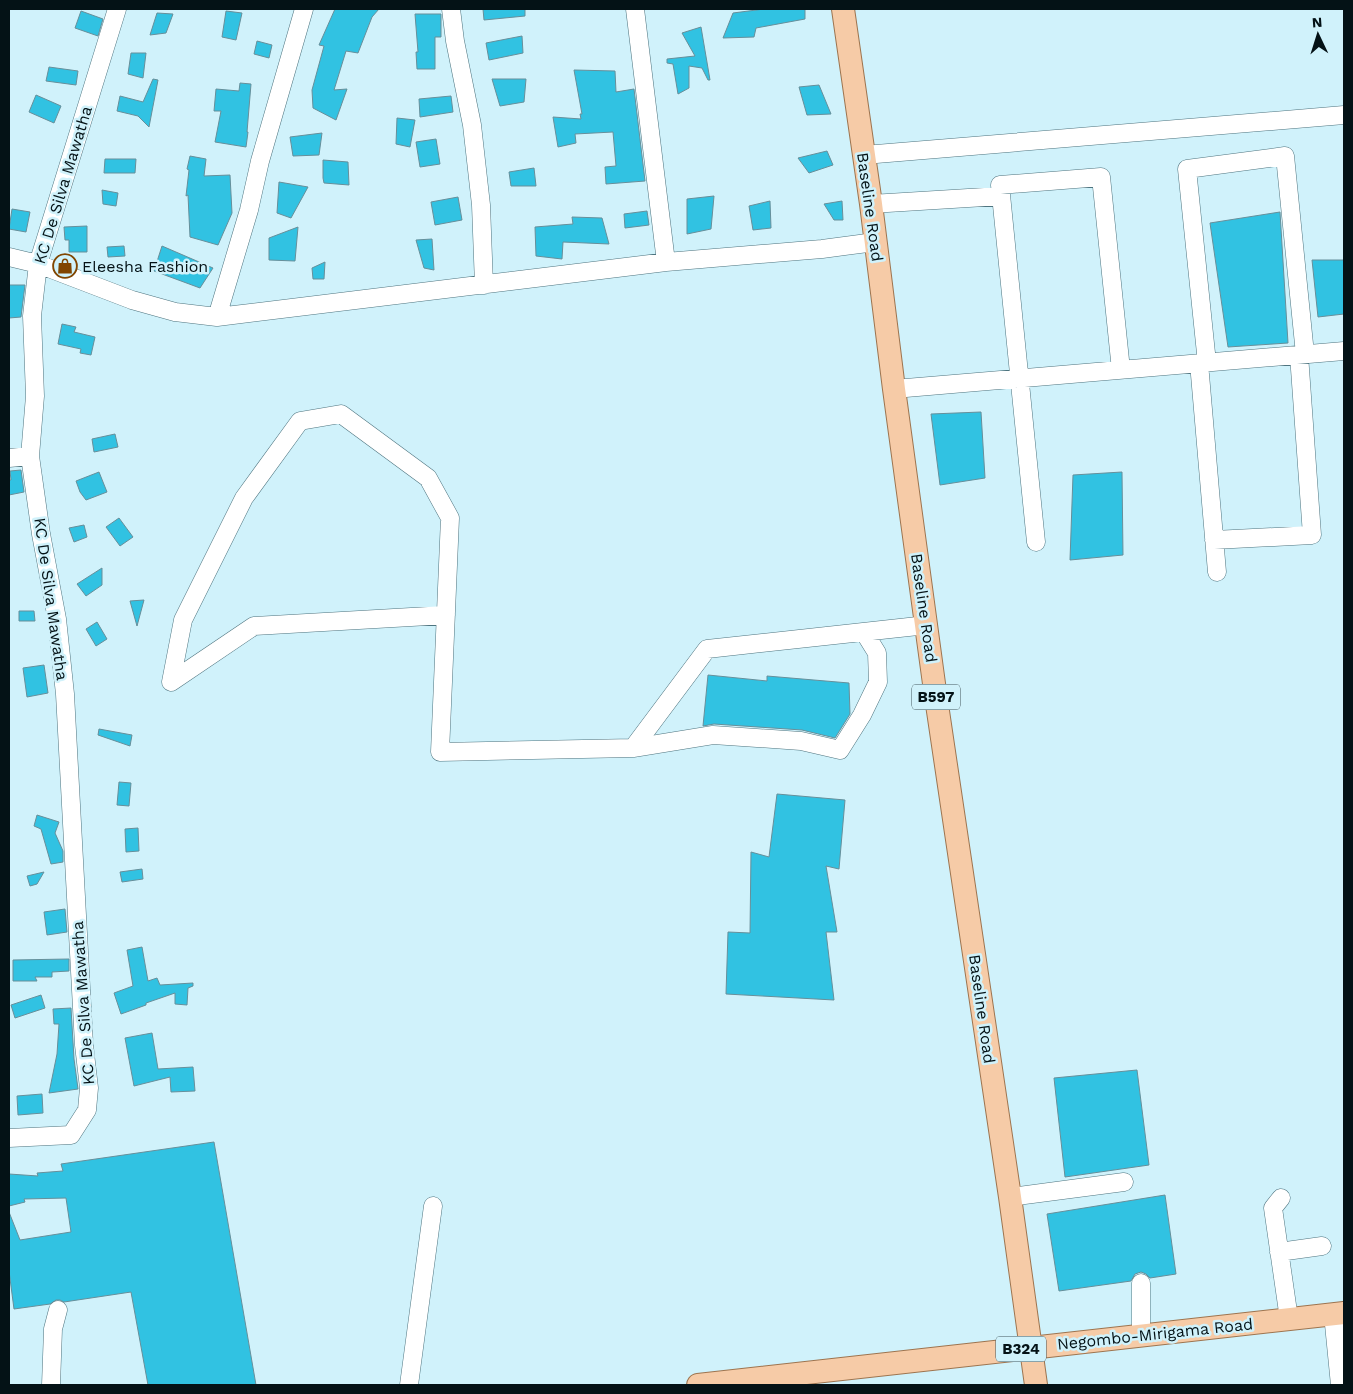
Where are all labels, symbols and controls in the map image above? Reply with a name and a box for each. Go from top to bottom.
north arrow [1293,10,1343,60]
text: N [1311,14,1323,30]
street label: KC De Silva Mawatha [30,104,96,266]
street label: Baseline Road [853,151,887,263]
shop icon: Eleesha Fashion [52,253,78,279]
place label: Eleesha Fashion [82,257,208,276]
street label: KC De Silva Mawatha [30,516,72,682]
street label: Baseline Road [907,552,941,664]
road number: B597 [912,684,960,710]
street label: KC De Silva Mawatha [68,921,98,1085]
street label: Baseline Road [965,953,999,1065]
street label: Negombo-Mirigama Road [1056,1314,1254,1354]
road number: B324 [996,1336,1046,1362]

